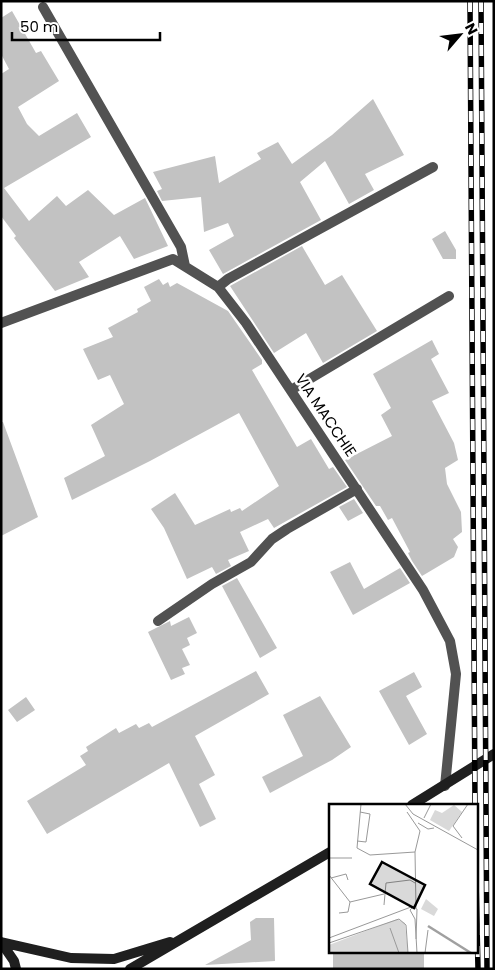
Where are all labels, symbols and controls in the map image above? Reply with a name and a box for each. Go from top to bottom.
scale bar [12,10,160,42]
north arrow [435,10,485,60]
text: 50 m [20,16,58,37]
text: N [460,20,483,38]
street label: VIA MACCHIE [290,369,362,461]
inset map [329,804,478,952]

